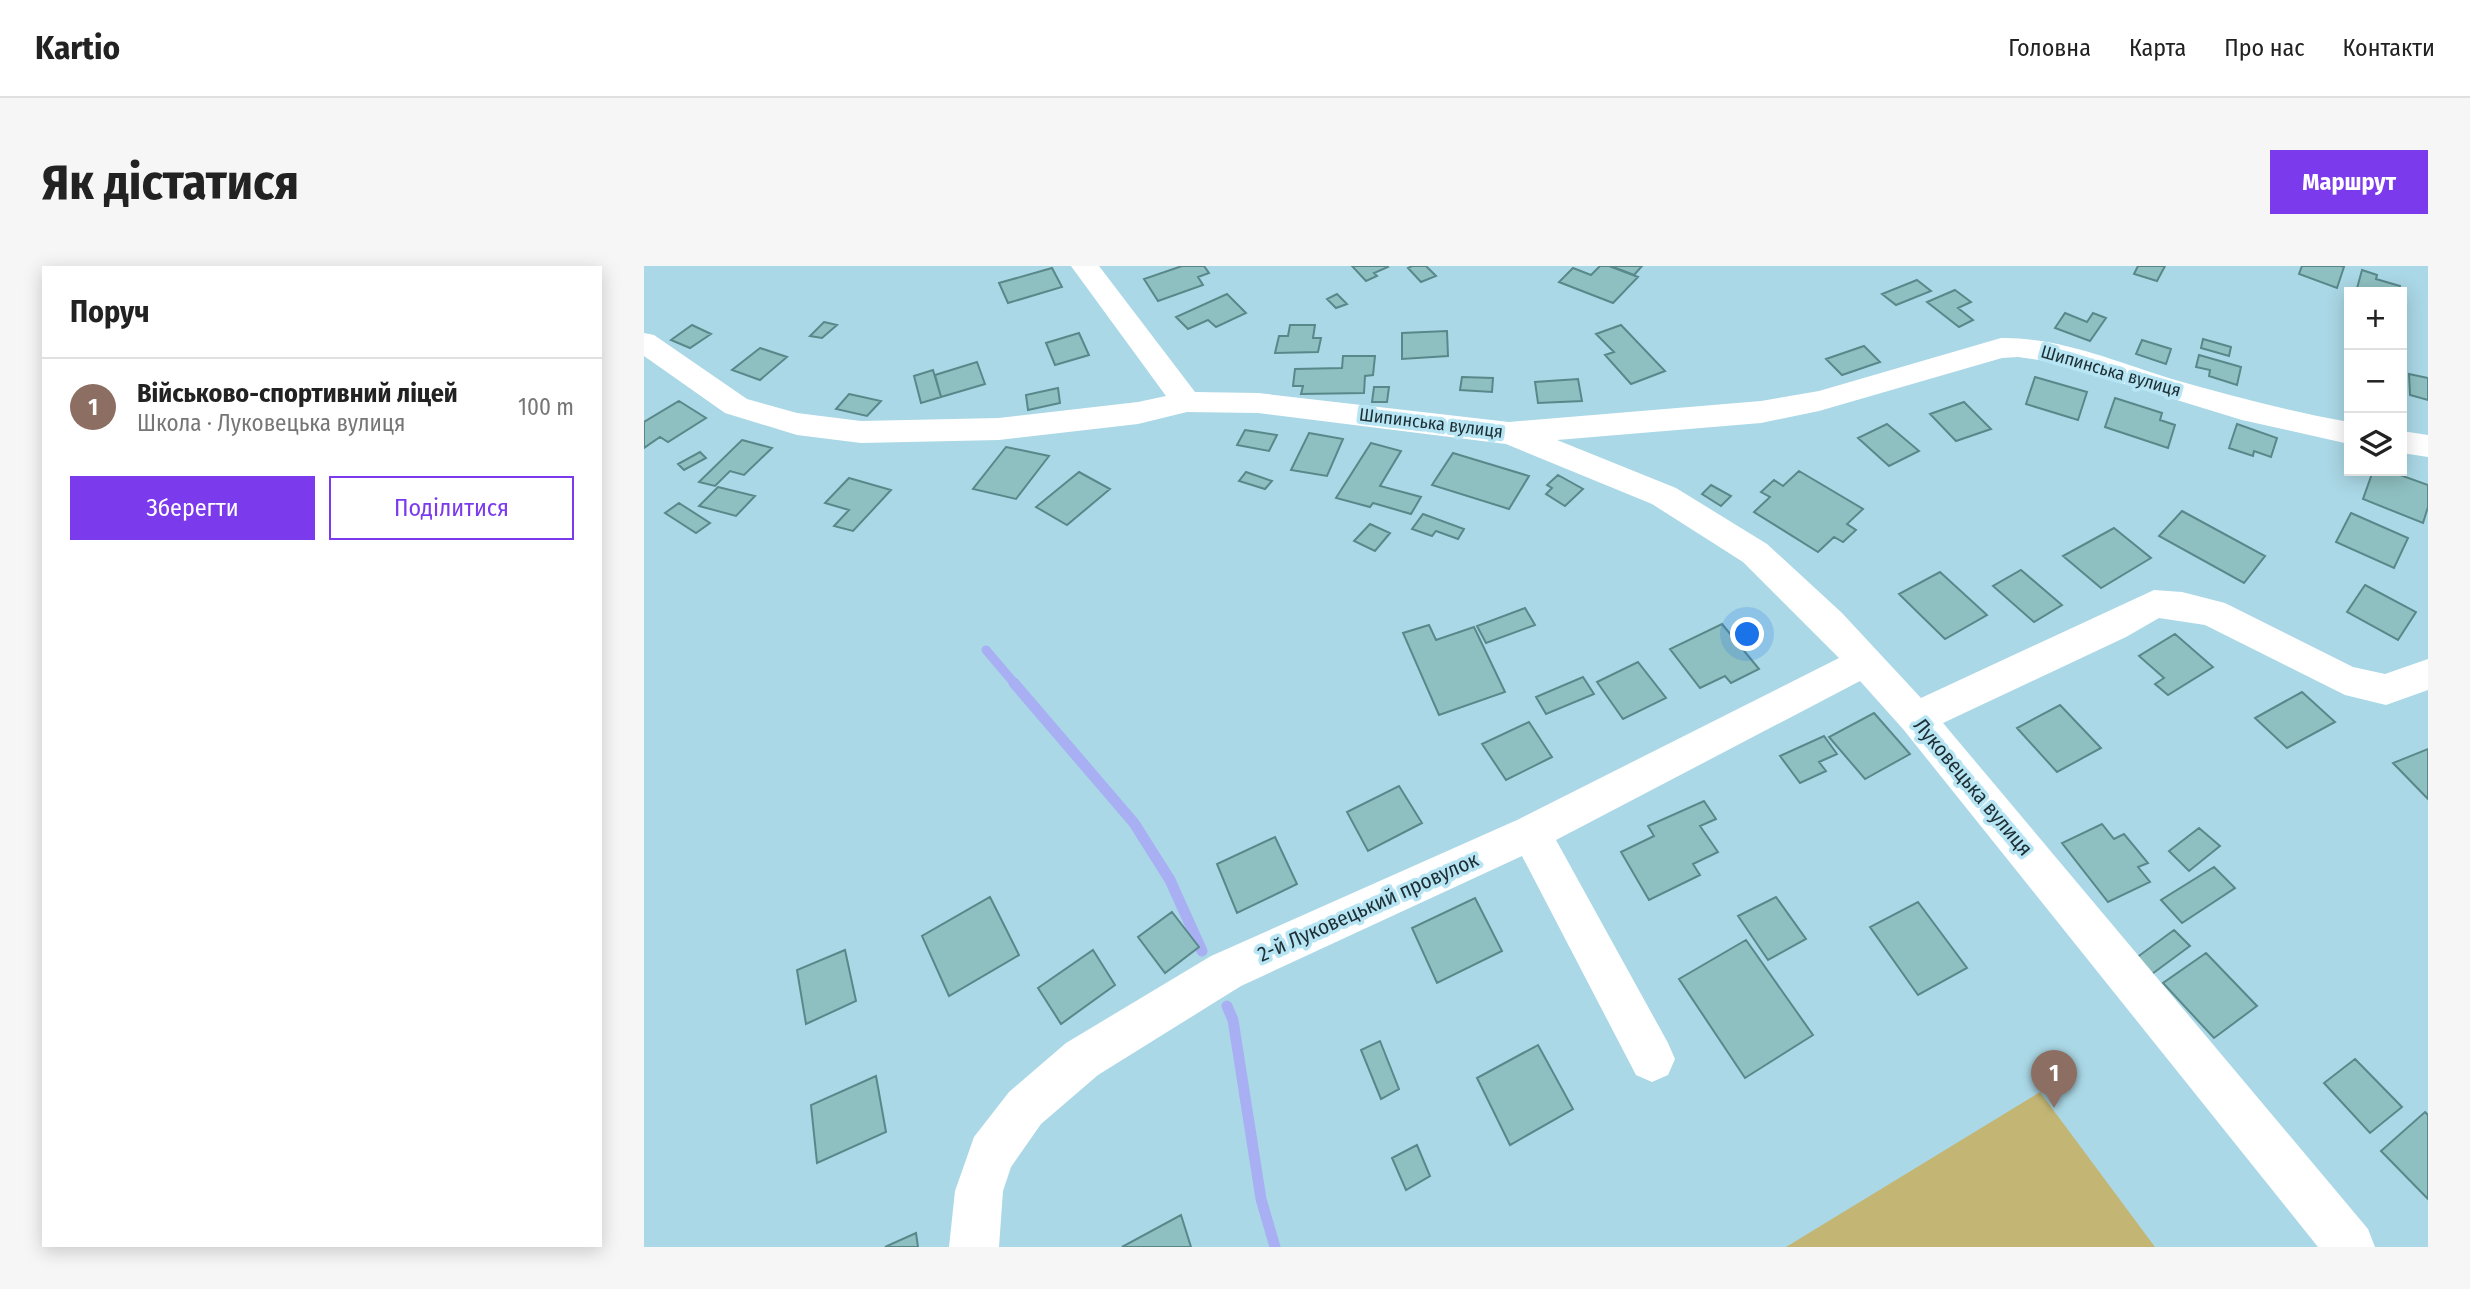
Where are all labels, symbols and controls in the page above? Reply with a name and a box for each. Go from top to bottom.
text: Kartio [35,28,120,68]
text: Головна [2008,34,2091,62]
text: Карта [2129,34,2186,62]
text: Про нас [2224,34,2305,62]
text: Контакти [2343,34,2435,62]
button: Маршрут [2270,150,2428,214]
text: Як дістатися [42,153,299,212]
map controls [2344,287,2407,476]
button: + [2344,287,2407,350]
text: Поруч [70,294,149,330]
street label: Шипинська вулиця [2038,341,2184,401]
button: − [2344,350,2407,413]
text: Військово-спортивний ліцей [137,378,458,409]
text: 1 [88,393,98,421]
text: 100 m [518,393,574,421]
street label: Шипинська вулиця [1358,403,1504,443]
text: Школа · Луковецька вулиця [137,409,405,437]
button: layers [2344,413,2407,476]
button: Зберегти [70,476,315,540]
button: Поділитися [329,476,574,540]
your location [1730,617,1764,651]
street label: Луковецька вулиця [1908,713,2038,861]
street label: 2-й Луковецький провулок [1253,846,1483,968]
pin: 1 [2031,1050,2077,1108]

